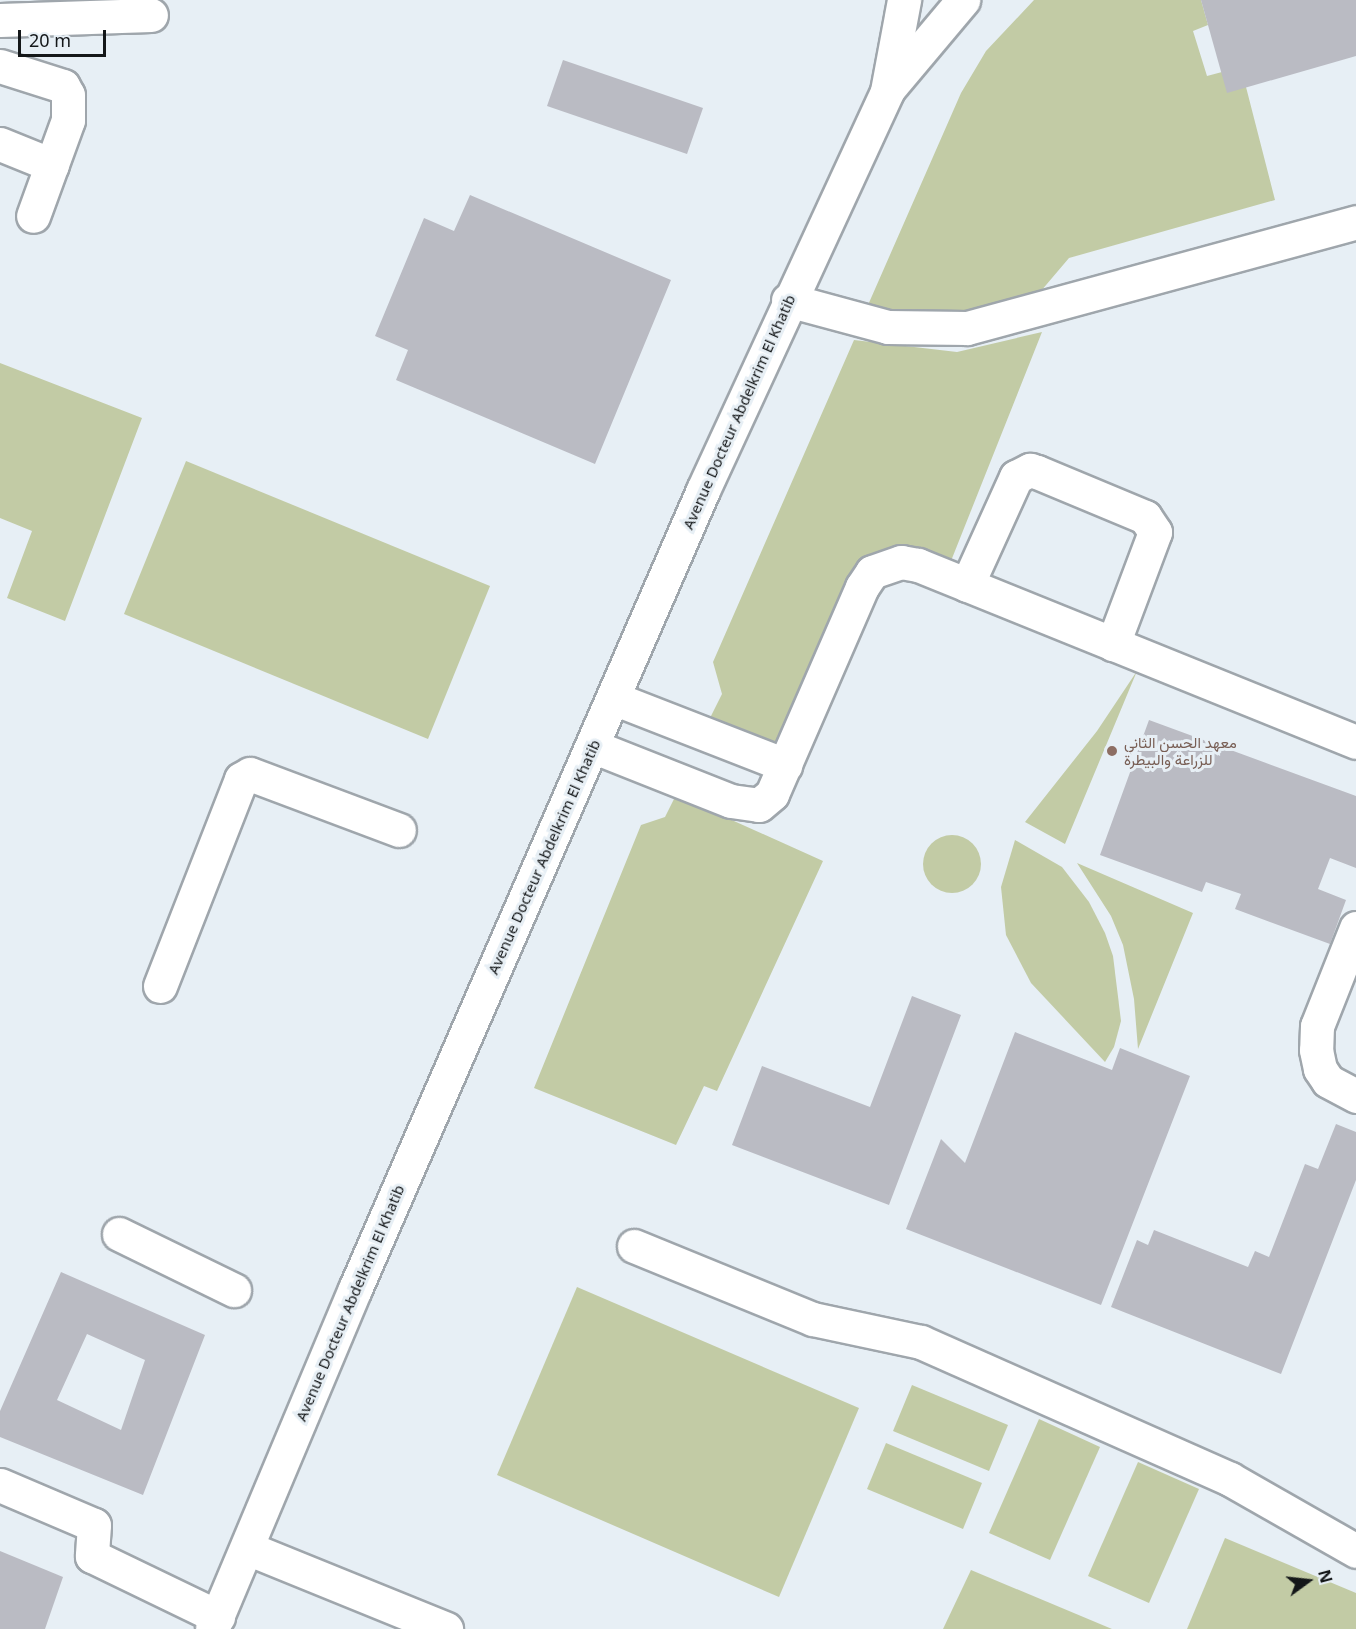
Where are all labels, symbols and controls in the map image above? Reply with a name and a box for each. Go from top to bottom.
scale bar [21,18,110,56]
text: 20 m [29,28,71,52]
street label: Avenue Docteur Abdelkrim El Khatib [679,292,799,532]
place label: معهد الحسن الثاني للزراعة والبيطرة [1124,733,1237,768]
street label: Avenue Docteur Abdelkrim El Khatib [484,737,604,977]
marker: معهد الحسن الثاني للزراعة والبيطرة [1105,744,1119,758]
street label: Avenue Docteur Abdelkrim El Khatib [292,1182,408,1424]
north arrow [1278,1551,1338,1611]
text: N [1313,1567,1338,1585]

